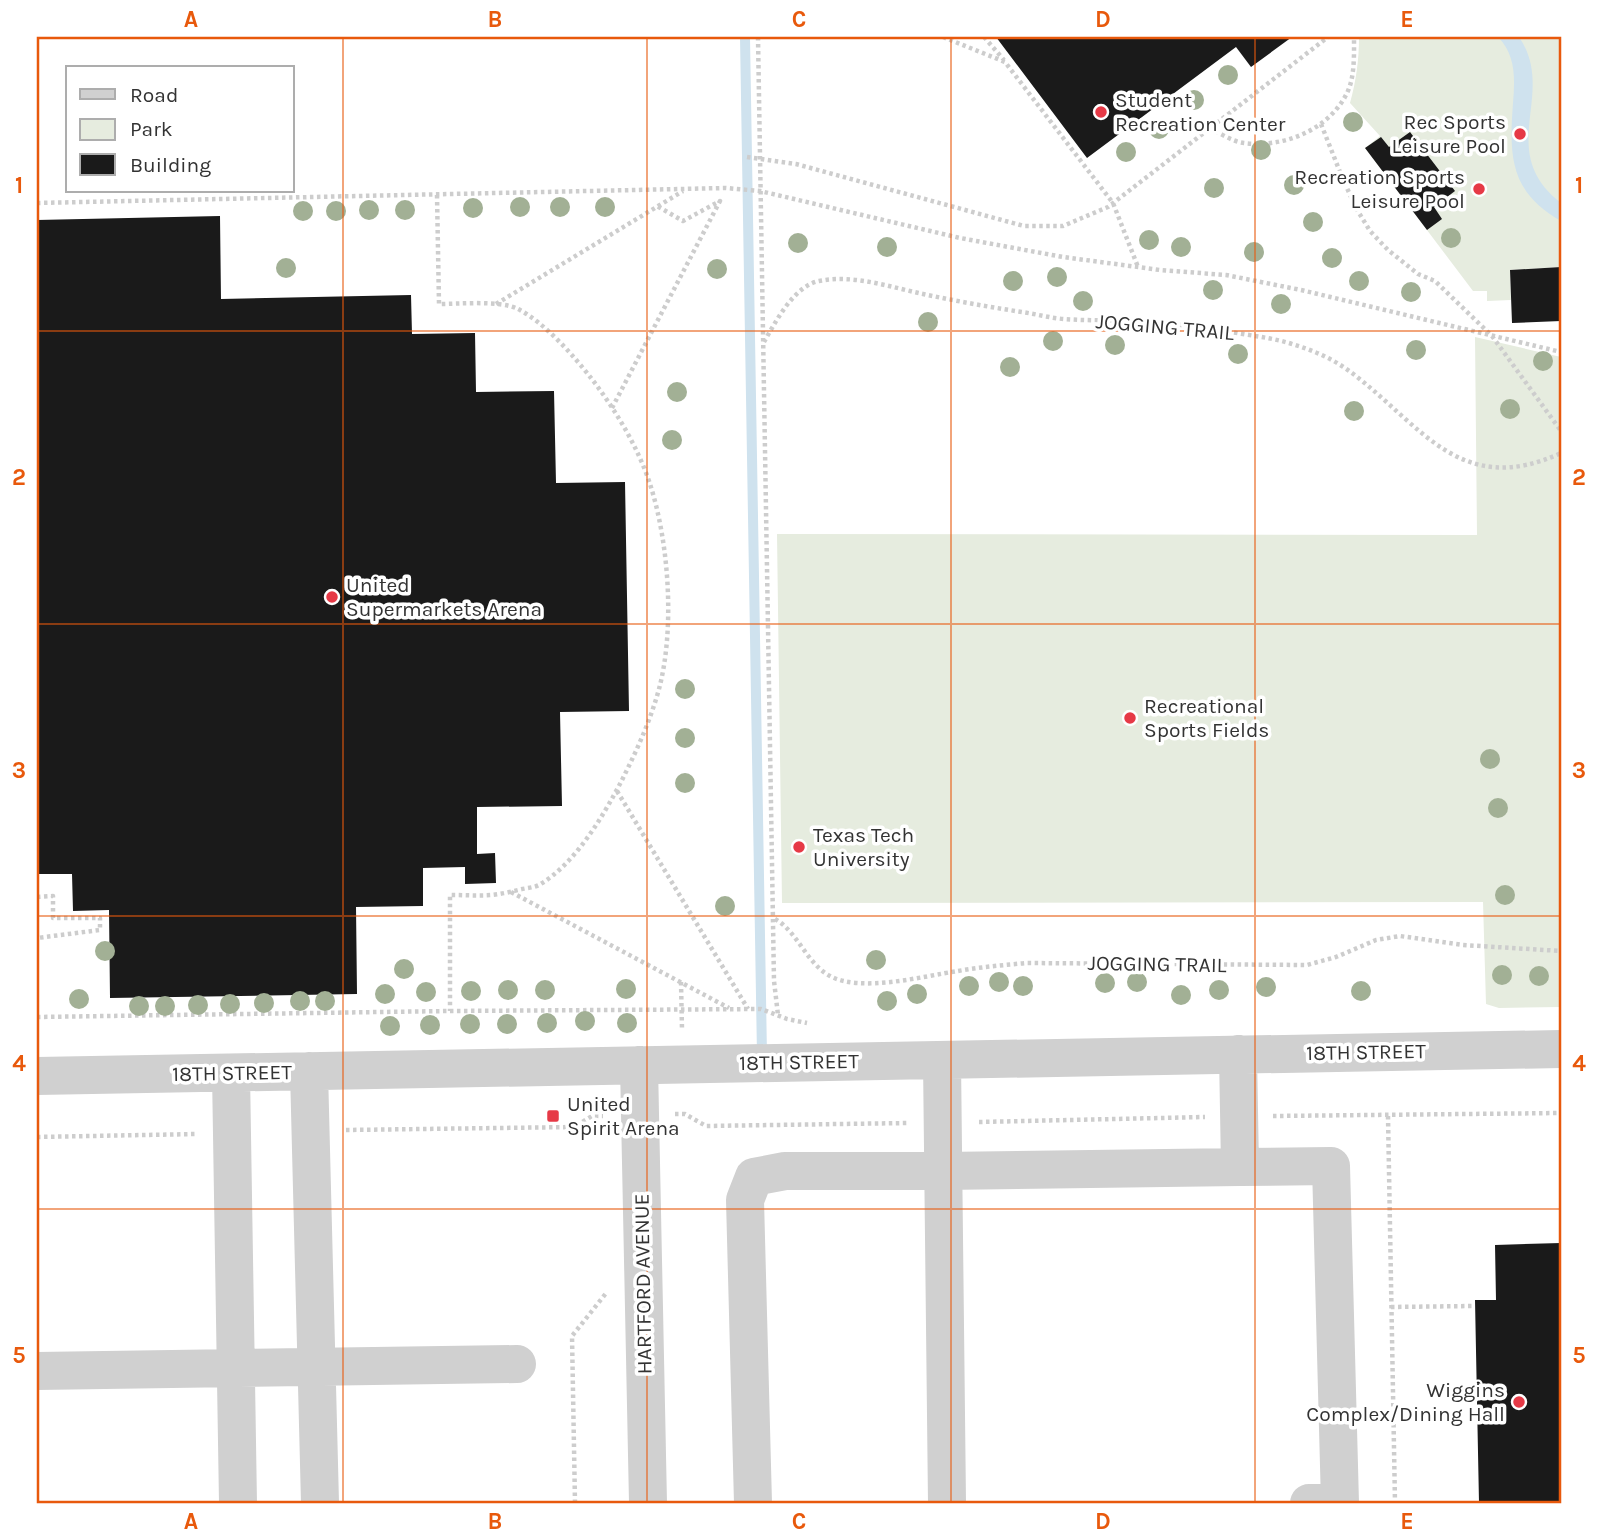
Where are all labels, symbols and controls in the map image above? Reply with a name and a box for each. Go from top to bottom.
text: A [184,6,198,33]
text: B [488,6,502,33]
text: C [792,6,806,33]
text: D [1095,6,1111,33]
text: E [1400,6,1414,33]
legend [66,66,294,192]
text: Road [130,83,178,107]
place label: Student Recreation Center [1115,88,1286,136]
marker: Student Recreation Center [1093,104,1109,120]
place label: Rec Sports Leisure Pool [1392,110,1506,158]
text: Park [130,117,173,141]
marker: Rec Sports Leisure Pool [1512,126,1528,142]
text: Building [130,153,211,177]
place label: Recreation Sports Leisure Pool [1294,165,1465,213]
text: 1 [15,172,23,199]
text: 1 [1575,172,1583,199]
marker: Recreation Sports Leisure Pool [1471,181,1487,197]
street label: JOGGING TRAIL [1095,309,1235,345]
text: 2 [12,464,26,491]
text: 2 [1572,464,1586,491]
place label: United Supermarkets Arena [346,573,542,621]
marker: United Supermarkets Arena [324,589,340,605]
place label: Recreational Sports Fields [1144,694,1269,742]
marker: Recreational Sports Fields [1122,710,1138,726]
text: 3 [12,757,26,784]
text: 3 [1572,757,1586,784]
place label: Texas Tech University [813,823,914,871]
marker: Texas Tech University [791,839,807,855]
street label: JOGGING TRAIL [1087,951,1227,977]
street label: 18TH STREET [1306,1039,1426,1065]
street label: 18TH STREET [739,1049,859,1075]
text: 4 [12,1050,26,1077]
text: 4 [1572,1050,1586,1077]
street label: 18TH STREET [172,1060,292,1086]
place label: United Spirit Arena [567,1092,680,1140]
marker: United Spirit Arena [545,1108,561,1124]
street label: HARTFORD AVENUE [629,1193,657,1375]
text: 5 [12,1342,26,1369]
text: 5 [1572,1342,1586,1369]
place label: Wiggins Complex/Dining Hall [1306,1378,1505,1426]
marker: Wiggins Complex/Dining Hall [1511,1394,1527,1410]
text: A [184,1508,198,1535]
text: B [488,1508,502,1535]
text: C [792,1508,806,1535]
text: D [1095,1508,1111,1535]
text: E [1400,1508,1414,1535]

